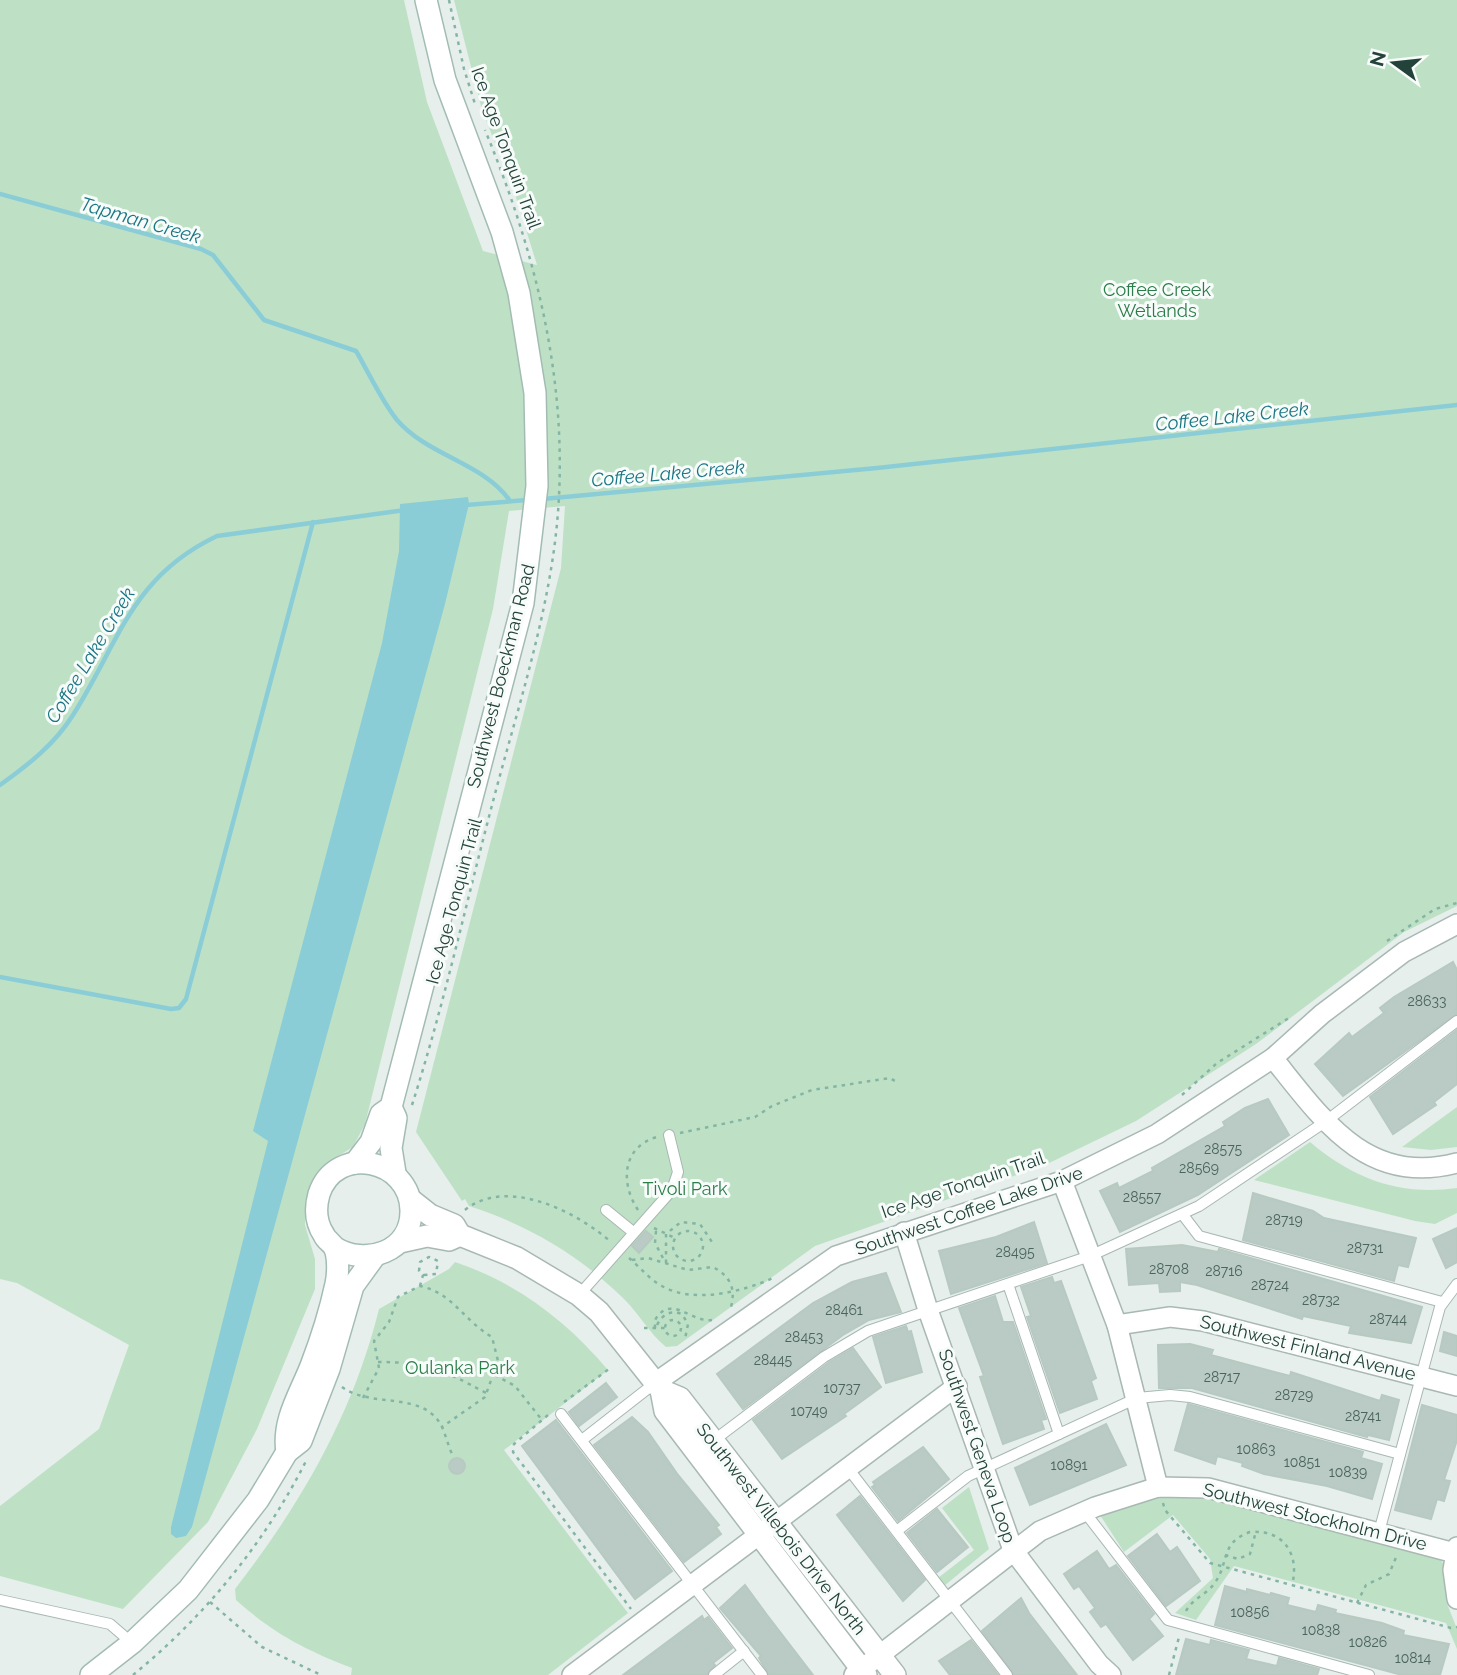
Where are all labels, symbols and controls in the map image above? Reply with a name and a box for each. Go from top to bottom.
north arrow [1359,28,1429,98]
text: N [1365,49,1390,68]
street label: Ice Age Tonquin Trail [467,64,546,232]
water label: Tapman Creek [78,192,204,248]
park label: Coffee Creek Wetlands [1103,279,1211,321]
water label: Coffee Lake Creek [1154,397,1310,435]
water label: Coffee Lake Creek [590,455,746,491]
street label: Southwest Boeckman Road [462,562,539,790]
water label: Coffee Lake Creek [41,583,139,727]
street label: Ice Age Tonquin Trail [421,815,486,986]
house number: 28633 [1408,993,1447,1009]
house number: 28575 [1204,1141,1242,1157]
street label: Ice Age Tonquin Trail [879,1147,1047,1222]
house number: 28569 [1179,1160,1219,1176]
street label: Southwest Coffee Lake Drive [852,1162,1086,1259]
park label: Tivoli Park [642,1178,728,1199]
house number: 28557 [1123,1189,1162,1205]
house number: 28719 [1265,1212,1303,1228]
house number: 28731 [1347,1240,1383,1256]
house number: 28495 [995,1244,1035,1260]
house number: 28708 [1149,1261,1189,1277]
house number: 28716 [1205,1263,1243,1279]
house number: 28724 [1251,1277,1289,1293]
house number: 28732 [1302,1292,1340,1308]
house number: 28461 [825,1302,863,1318]
street label: Southwest Finland Avenue [1198,1311,1419,1385]
house number: 28744 [1369,1311,1407,1327]
house number: 28453 [785,1329,823,1345]
street label: Southwest Geneva Loop [934,1346,1021,1546]
house number: 28445 [754,1352,793,1368]
park label: Oulanka Park [405,1357,515,1378]
house number: 28717 [1204,1369,1241,1385]
house number: 10737 [824,1380,861,1396]
house number: 28729 [1275,1387,1313,1403]
house number: 10749 [790,1403,828,1419]
house number: 28741 [1345,1408,1381,1424]
street label: Southwest Villebois Drive North [692,1419,870,1639]
house number: 10863 [1237,1441,1275,1457]
house number: 10851 [1284,1454,1320,1470]
house number: 10891 [1050,1457,1088,1473]
house number: 10839 [1329,1464,1367,1480]
street label: Southwest Stockholm Drive [1201,1479,1430,1555]
house number: 10856 [1231,1604,1269,1620]
house number: 10838 [1302,1622,1340,1638]
house number: 10826 [1349,1634,1387,1650]
house number: 10814 [1395,1650,1432,1666]

